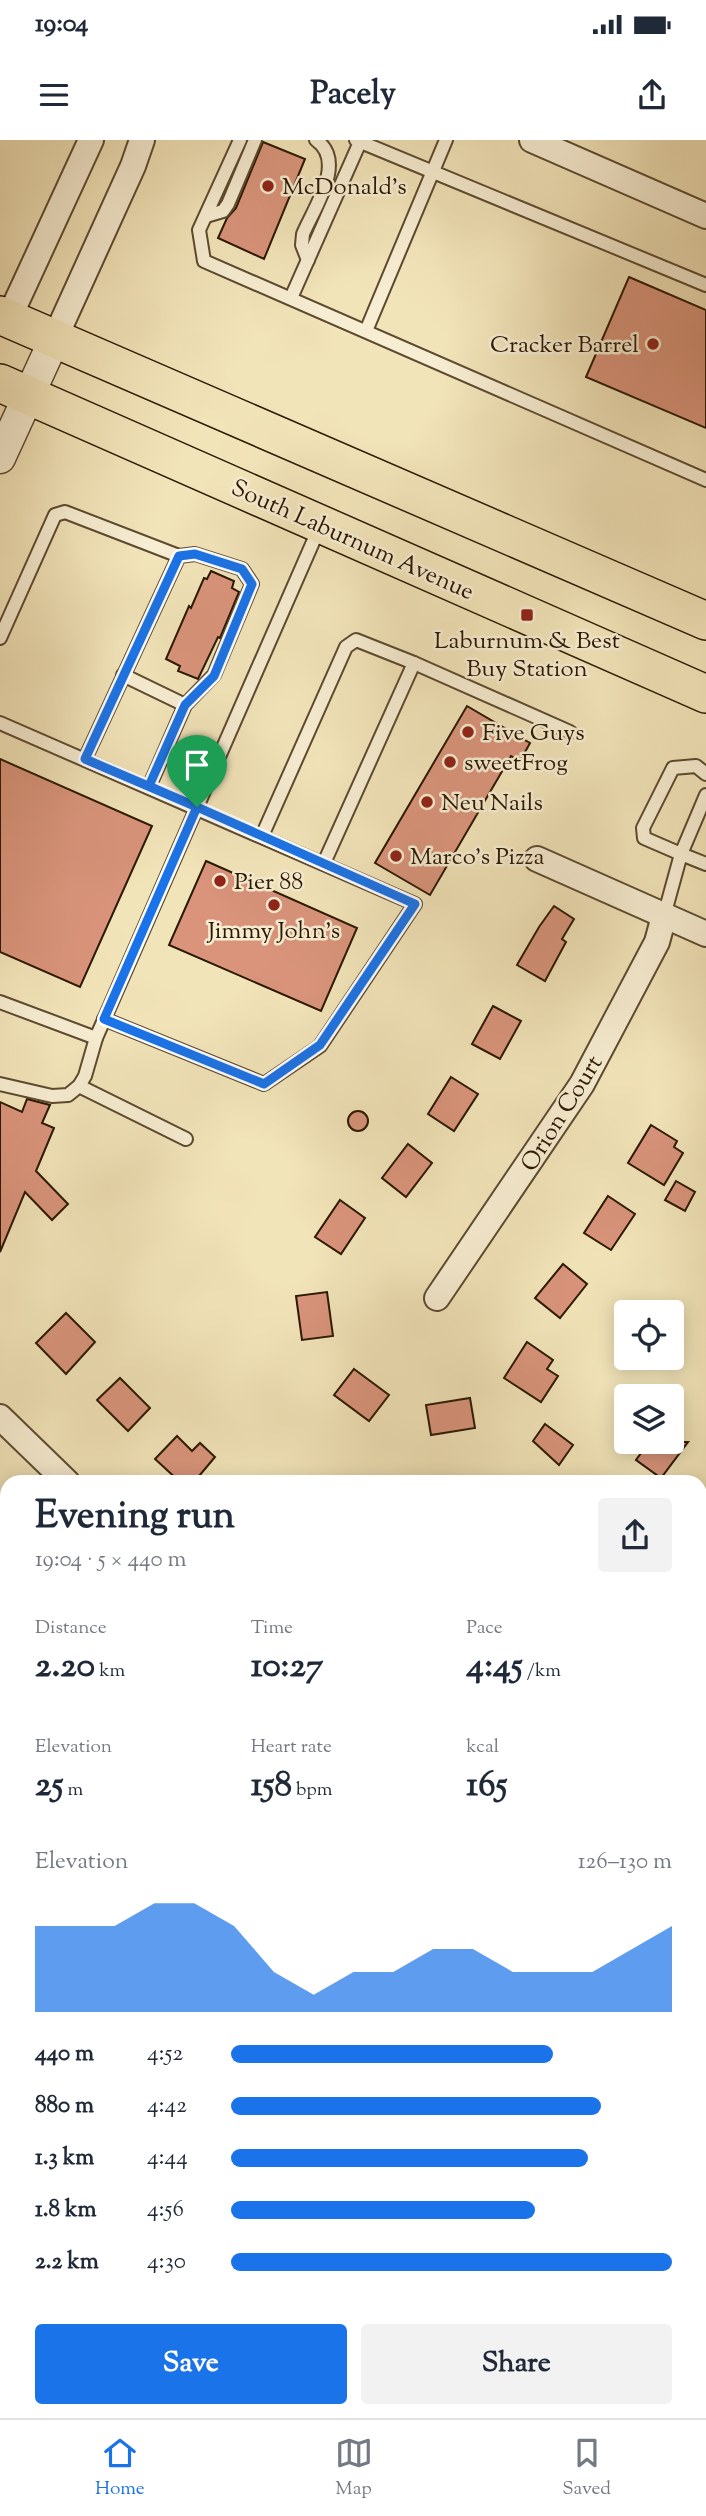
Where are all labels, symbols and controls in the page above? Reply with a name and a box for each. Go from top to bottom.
text: 19:04 [35,6,88,43]
text: Pacely [310,72,396,118]
icon: menu [35,76,73,114]
icon: share [633,76,671,114]
place label: McDonald's [282,171,407,205]
marker: McDonald's [260,178,276,194]
place label: Cracker Barrel [490,329,639,363]
marker: Cracker Barrel [645,336,661,352]
street label: South Laburnum Avenue [225,472,479,610]
marker: Laburnum & Best Buy Station [519,607,535,623]
place label: Laburnum & Best Buy Station [434,625,620,687]
place label: Five Guys [482,717,585,751]
marker: Five Guys [460,724,476,740]
pin [167,735,227,807]
icon: arrive [178,746,216,784]
place label: sweetFrog [464,747,568,781]
marker: sweetFrog [442,754,458,770]
place label: Neu Nails [441,787,543,821]
marker: Neu Nails [419,794,435,810]
place label: Marco's Pizza [410,841,544,875]
marker: Marco's Pizza [388,848,404,864]
place label: Pier 88 [234,866,303,900]
marker: Pier 88 [212,873,228,889]
marker: Jimmy John's [266,897,282,913]
place label: Jimmy John's [206,915,340,949]
street label: Orion Court [513,1049,612,1179]
map controls [614,1300,684,1454]
button: locate [614,1300,684,1370]
button: layers [614,1384,684,1454]
text: Evening run [35,1491,235,1545]
button: share [598,1498,672,1572]
text: 19:04 · 5 × 440 m [35,1544,187,1577]
text: Distance [35,1615,107,1642]
text: Time [251,1615,293,1642]
text: Pace [466,1615,503,1642]
text: 2.20 [35,1642,95,1693]
text: 10:27 [251,1642,323,1693]
text: 4:45 [466,1642,523,1693]
text: km [95,1658,125,1685]
text: /km [523,1658,561,1685]
text: Elevation [35,1734,112,1761]
text: Heart rate [251,1734,332,1761]
text: kcal [466,1734,499,1761]
text: 25 [35,1761,63,1812]
text: 158 [251,1761,292,1812]
text: 165 [466,1761,508,1812]
text: m [63,1777,83,1804]
text: bpm [292,1777,333,1804]
text: Elevation [35,1846,128,1879]
text: 126–130 m [578,1846,672,1879]
text: 440 m [35,2038,94,2071]
text: 4:52 [147,2038,183,2071]
text: 880 m [35,2090,94,2123]
text: 4:42 [147,2090,187,2123]
text: 1.3 km [35,2142,94,2175]
text: 4:44 [147,2142,188,2175]
text: 1.8 km [35,2194,97,2227]
text: 4:56 [147,2194,184,2227]
text: 2.2 km [35,2246,99,2279]
text: 4:30 [147,2246,186,2279]
button: Save [35,2324,347,2404]
button: Share [361,2324,672,2404]
tab: Home [95,2434,145,2503]
tab: Map [335,2434,373,2503]
tab: Saved [562,2434,611,2503]

